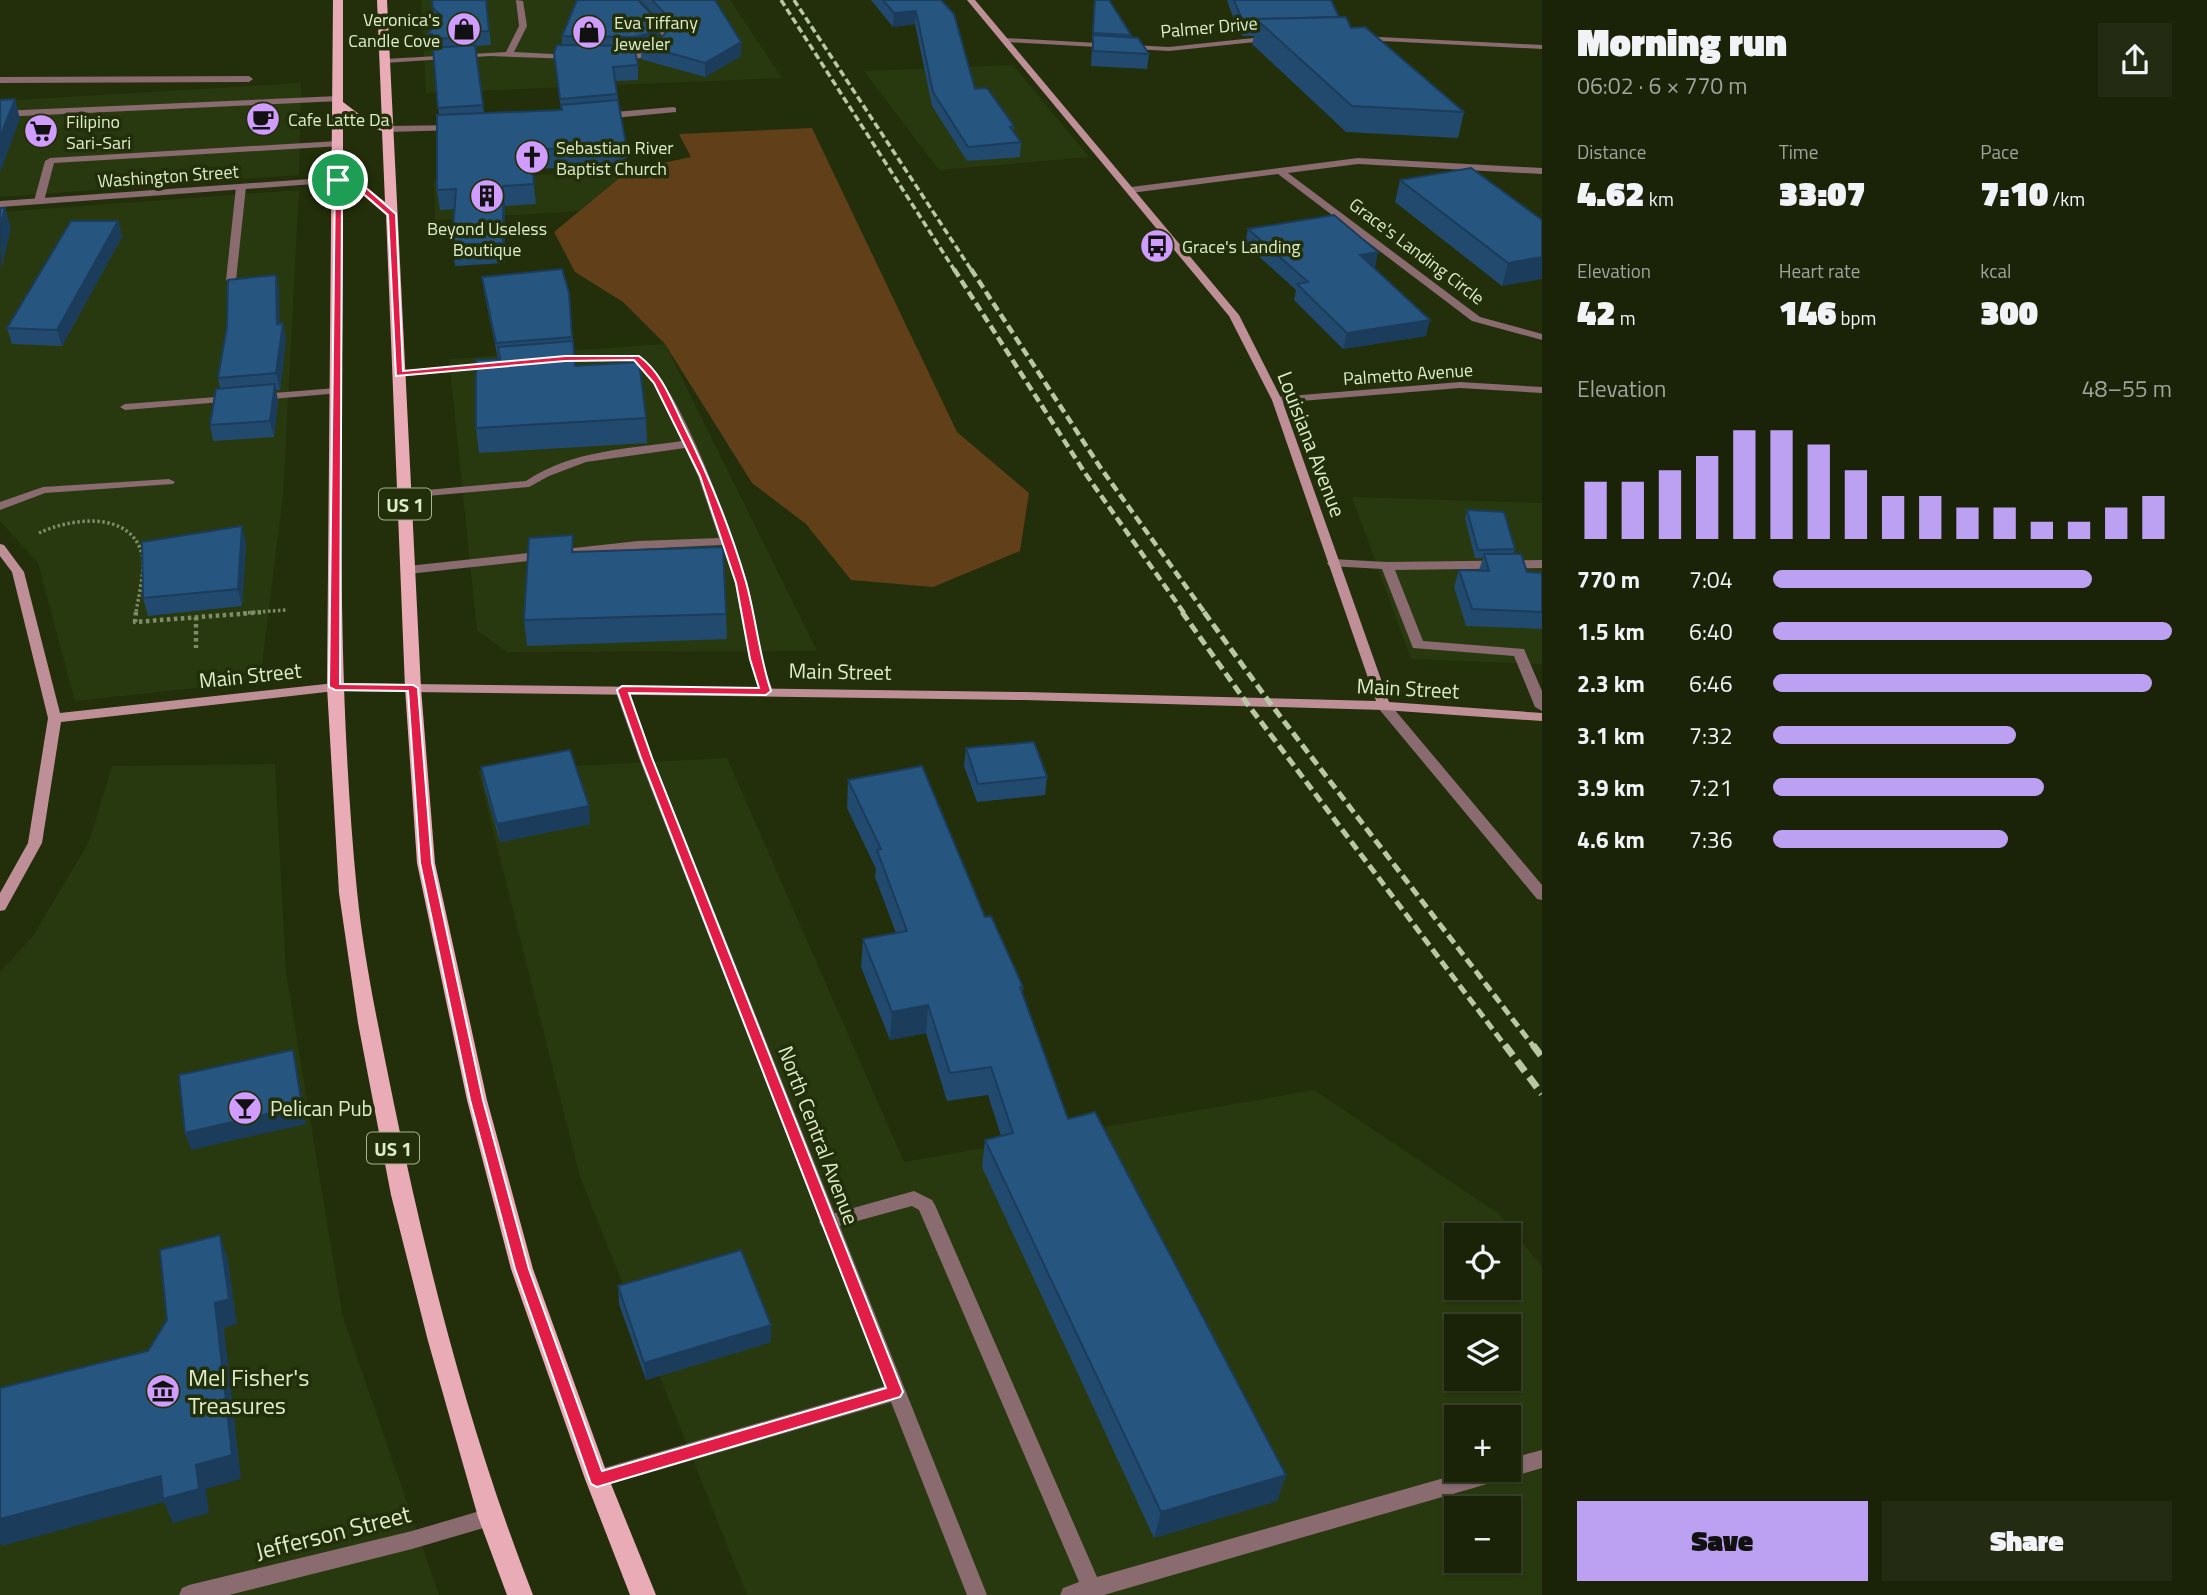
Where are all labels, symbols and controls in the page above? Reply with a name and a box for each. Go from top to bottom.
place label: Veronica's Candle Cove [348,6,440,54]
place label: Eva Tiffany Jeweler [614,9,698,57]
street label: Palmer Drive [1159,9,1259,45]
shop icon: Veronica's Candle Cove [445,10,483,48]
shop icon: Eva Tiffany Jeweler [570,13,608,51]
text: Morning run [1577,13,1787,71]
button: share [2098,23,2172,97]
text: 06:02 · 6 × 770 m [1577,68,1747,103]
cafe icon: Cafe Latte Da [244,100,282,138]
place label: Cafe Latte Da [288,106,390,133]
place label: Filipino Sari-Sari [66,108,131,156]
supermarket icon: Filipino Sari-Sari [22,112,60,150]
place label: Sebastian River Baptist Church [556,134,673,182]
text: Distance [1577,137,1646,166]
text: Time [1779,137,1818,166]
text: Pace [1980,137,2019,166]
church icon: Sebastian River Baptist Church [513,138,551,176]
pin [308,150,368,210]
street label: Washington Street [97,158,240,194]
icon: arrive [319,161,357,199]
text: 4.62 [1577,166,1645,220]
text: 33:07 [1779,166,1866,220]
text: 7:10 [1980,166,2048,220]
building icon: Beyond Useless Boutique [468,177,506,215]
text: km [1645,184,1674,213]
text: /km [2048,184,2085,213]
street label: Grace's Landing Circle [1344,191,1490,311]
place label: Beyond Useless Boutique [427,215,547,263]
bus stop icon: Grace's Landing [1138,227,1176,265]
place label: Grace's Landing [1182,233,1301,260]
text: Elevation [1577,256,1651,285]
text: Heart rate [1779,256,1860,285]
text: kcal [1980,256,2011,285]
text: 42 [1577,285,1616,339]
text: 146 [1779,285,1836,339]
text: 300 [1980,285,2038,339]
text: m [1616,303,1636,332]
text: bpm [1836,303,1877,332]
street label: Palmetto Avenue [1342,356,1474,392]
street label: Louisiana Avenue [1270,366,1354,522]
text: Elevation [1577,371,1666,406]
text: 48–55 m [2082,371,2172,406]
road number: US 1 [379,489,431,520]
text: 770 m [1577,562,1640,597]
text: 7:04 [1689,562,1733,597]
text: 1.5 km [1577,614,1645,649]
text: 6:40 [1689,614,1733,649]
street label: Main Street [197,654,303,696]
street label: Main Street [788,654,892,688]
text: 2.3 km [1577,666,1645,701]
text: 6:46 [1689,666,1733,701]
street label: Main Street [1356,669,1461,707]
text: 3.1 km [1577,718,1645,753]
text: 7:32 [1689,718,1733,753]
text: 3.9 km [1577,770,1645,805]
text: 7:21 [1689,770,1733,805]
text: 4.6 km [1577,822,1645,857]
text: 7:36 [1689,822,1733,857]
street label: North Central Avenue [770,1041,868,1229]
bar icon: Pelican Pub [226,1089,264,1127]
place label: Pelican Pub [270,1092,373,1124]
road number: US 1 [367,1132,419,1164]
map controls [1444,1223,1521,1573]
button: locate [1444,1223,1521,1300]
button: layers [1444,1314,1521,1391]
place label: Mel Fisher's Treasures [188,1359,309,1423]
museum icon: Mel Fisher's Treasures [144,1372,182,1410]
button: + [1444,1405,1521,1482]
street label: Jefferson Street [252,1495,415,1569]
button: − [1444,1496,1521,1573]
button: Save [1577,1501,1868,1581]
button: Share [1882,1501,2172,1581]

